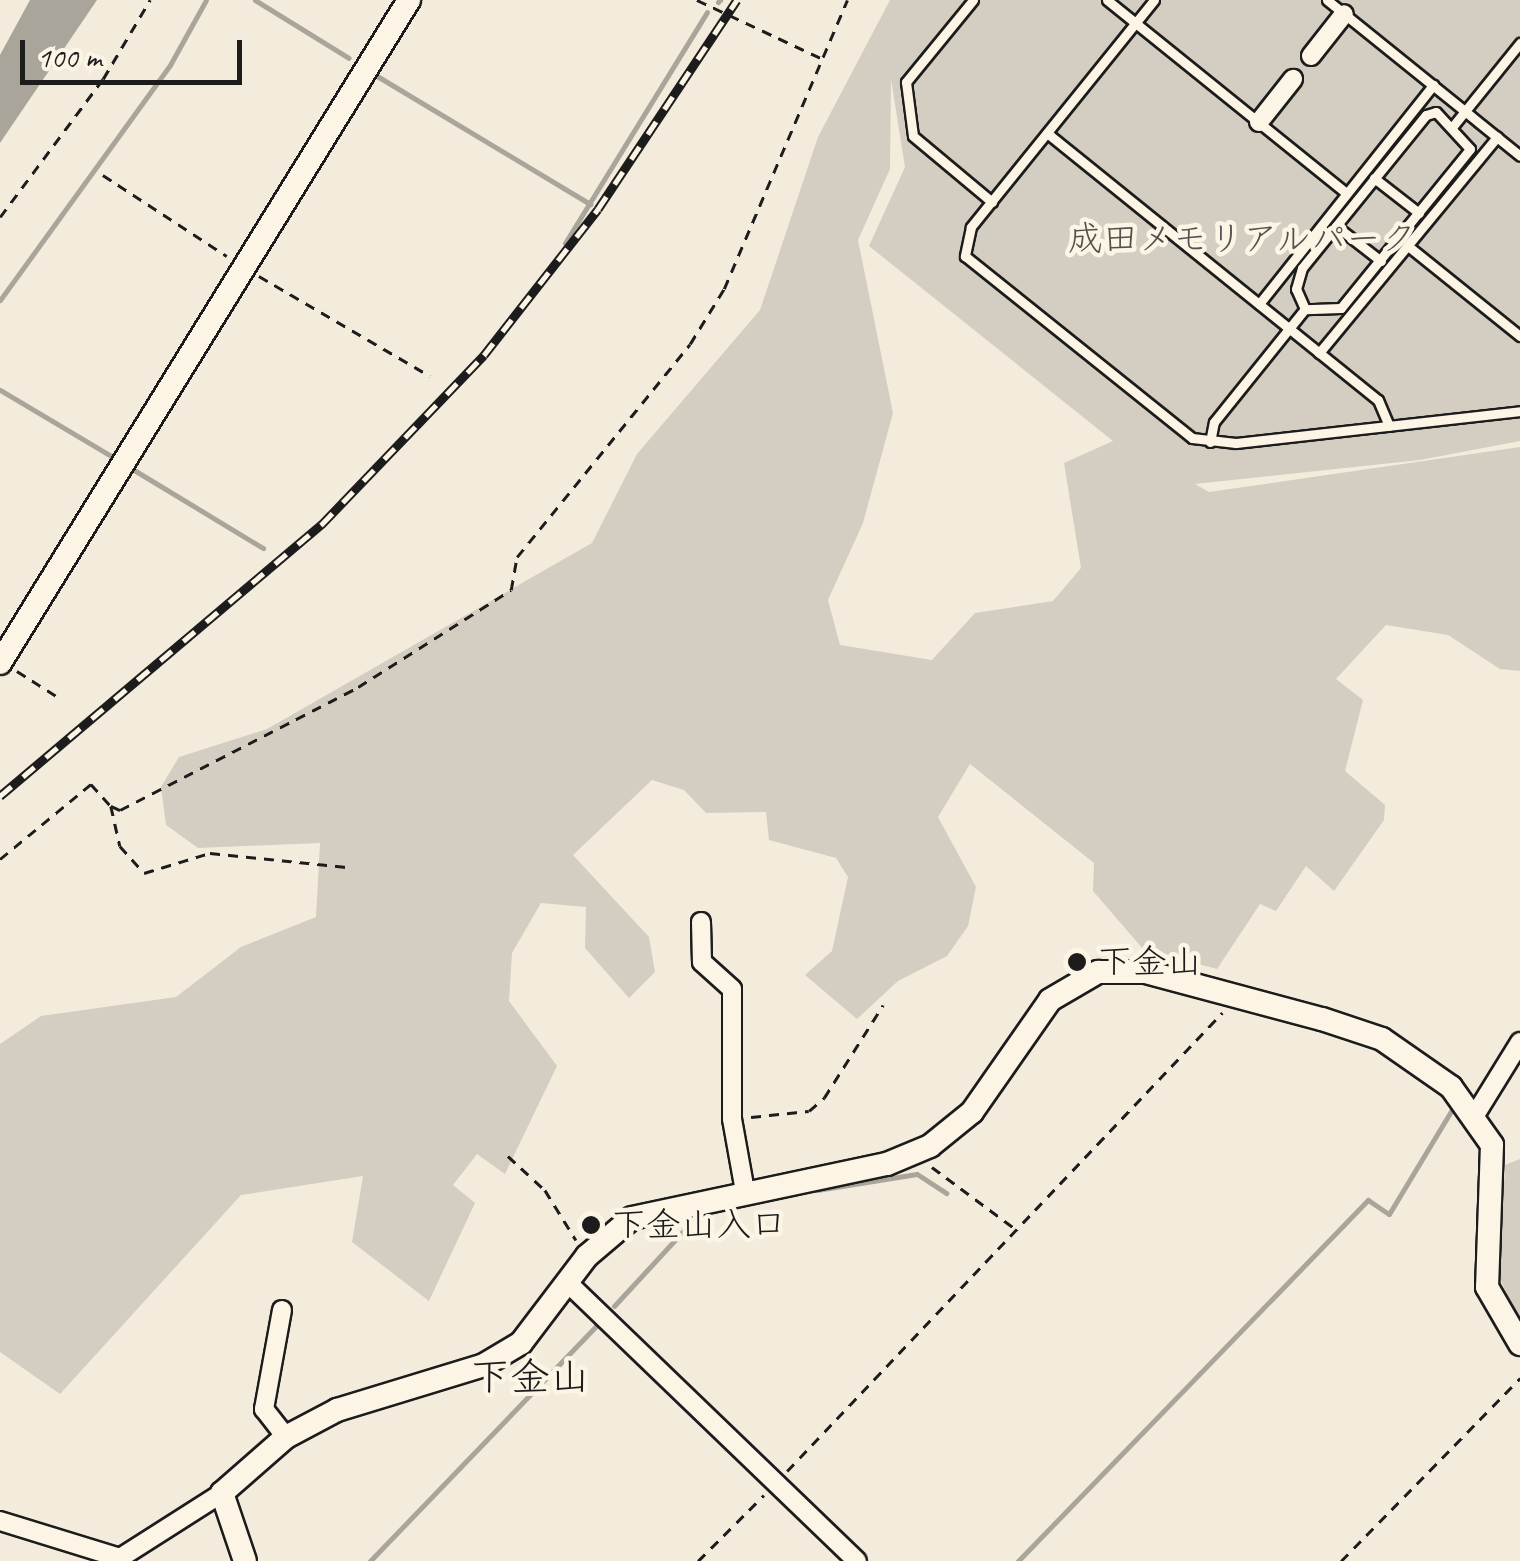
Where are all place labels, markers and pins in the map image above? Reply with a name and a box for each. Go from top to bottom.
place label: 下金山 [1097,941,1202,983]
marker: 下金山 [1066,951,1088,973]
place label: 下金山入口 [611,1204,786,1246]
marker: 下金山入口 [580,1214,602,1236]

